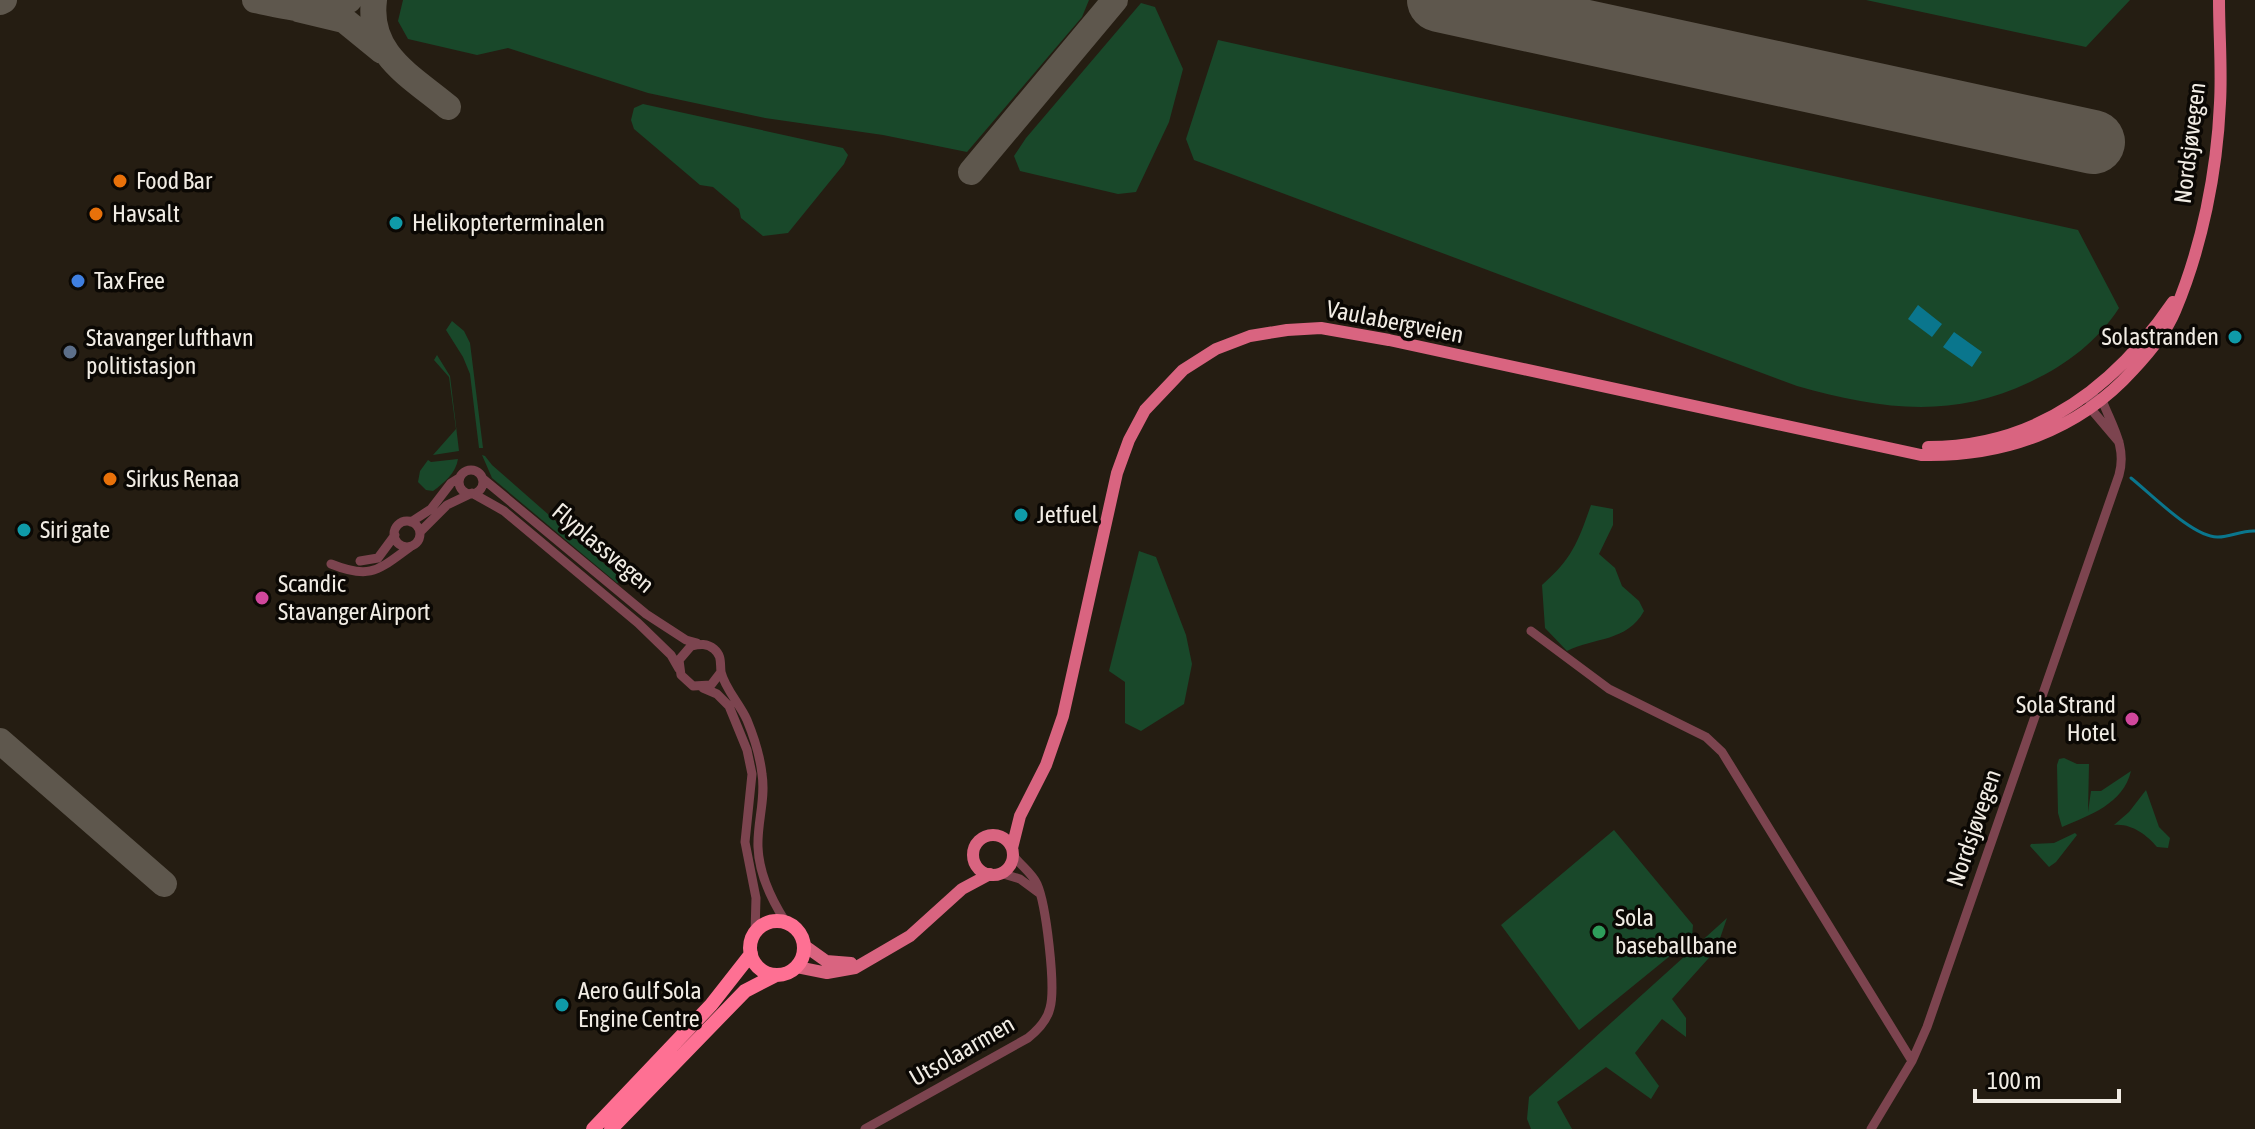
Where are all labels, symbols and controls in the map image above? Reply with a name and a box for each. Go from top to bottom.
street label: Nordsjøvegen [2169,81,2210,205]
place label: Food Bar [136,167,213,194]
marker: Food Bar [111,172,129,190]
place label: Havsalt [112,200,180,227]
marker: Havsalt [87,205,105,223]
place label: Helikopterterminalen [412,209,605,236]
marker: Helikopterterminalen [387,214,405,232]
place label: Tax Free [94,267,165,294]
marker: Tax Free [69,272,87,290]
street label: Vaulabergveien [1324,295,1466,348]
place label: Solastranden [2101,323,2219,350]
place label: Stavanger lufthavn politistasjon [86,324,254,379]
marker: Solastranden [2226,328,2244,346]
marker: Stavanger lufthavn politistasjon [61,343,79,361]
place label: Sirkus Renaa [126,465,239,492]
marker: Sirkus Renaa [101,470,119,488]
street label: Flyplassvegen [547,497,660,598]
place label: Jetfuel [1037,501,1099,528]
marker: Jetfuel [1012,506,1030,524]
place label: Siri gate [40,516,110,543]
marker: Siri gate [15,521,33,539]
place label: Scandic Stavanger Airport [278,570,431,625]
marker: Scandic Stavanger Airport [253,589,271,607]
place label: Sola Strand Hotel [2016,691,2117,746]
marker: Sola Strand Hotel [2123,710,2141,728]
street label: Nordsjøvegen [1941,766,2006,890]
place label: Sola baseballbane [1615,904,1737,959]
marker: Sola baseballbane [1590,923,1608,941]
place label: Aero Gulf Sola Engine Centre [578,977,702,1032]
marker: Aero Gulf Sola Engine Centre [553,996,571,1014]
street label: Utsolaarmen [905,1010,1019,1091]
scale bar [1975,1053,2119,1103]
text: 100 m [1987,1067,2041,1094]

